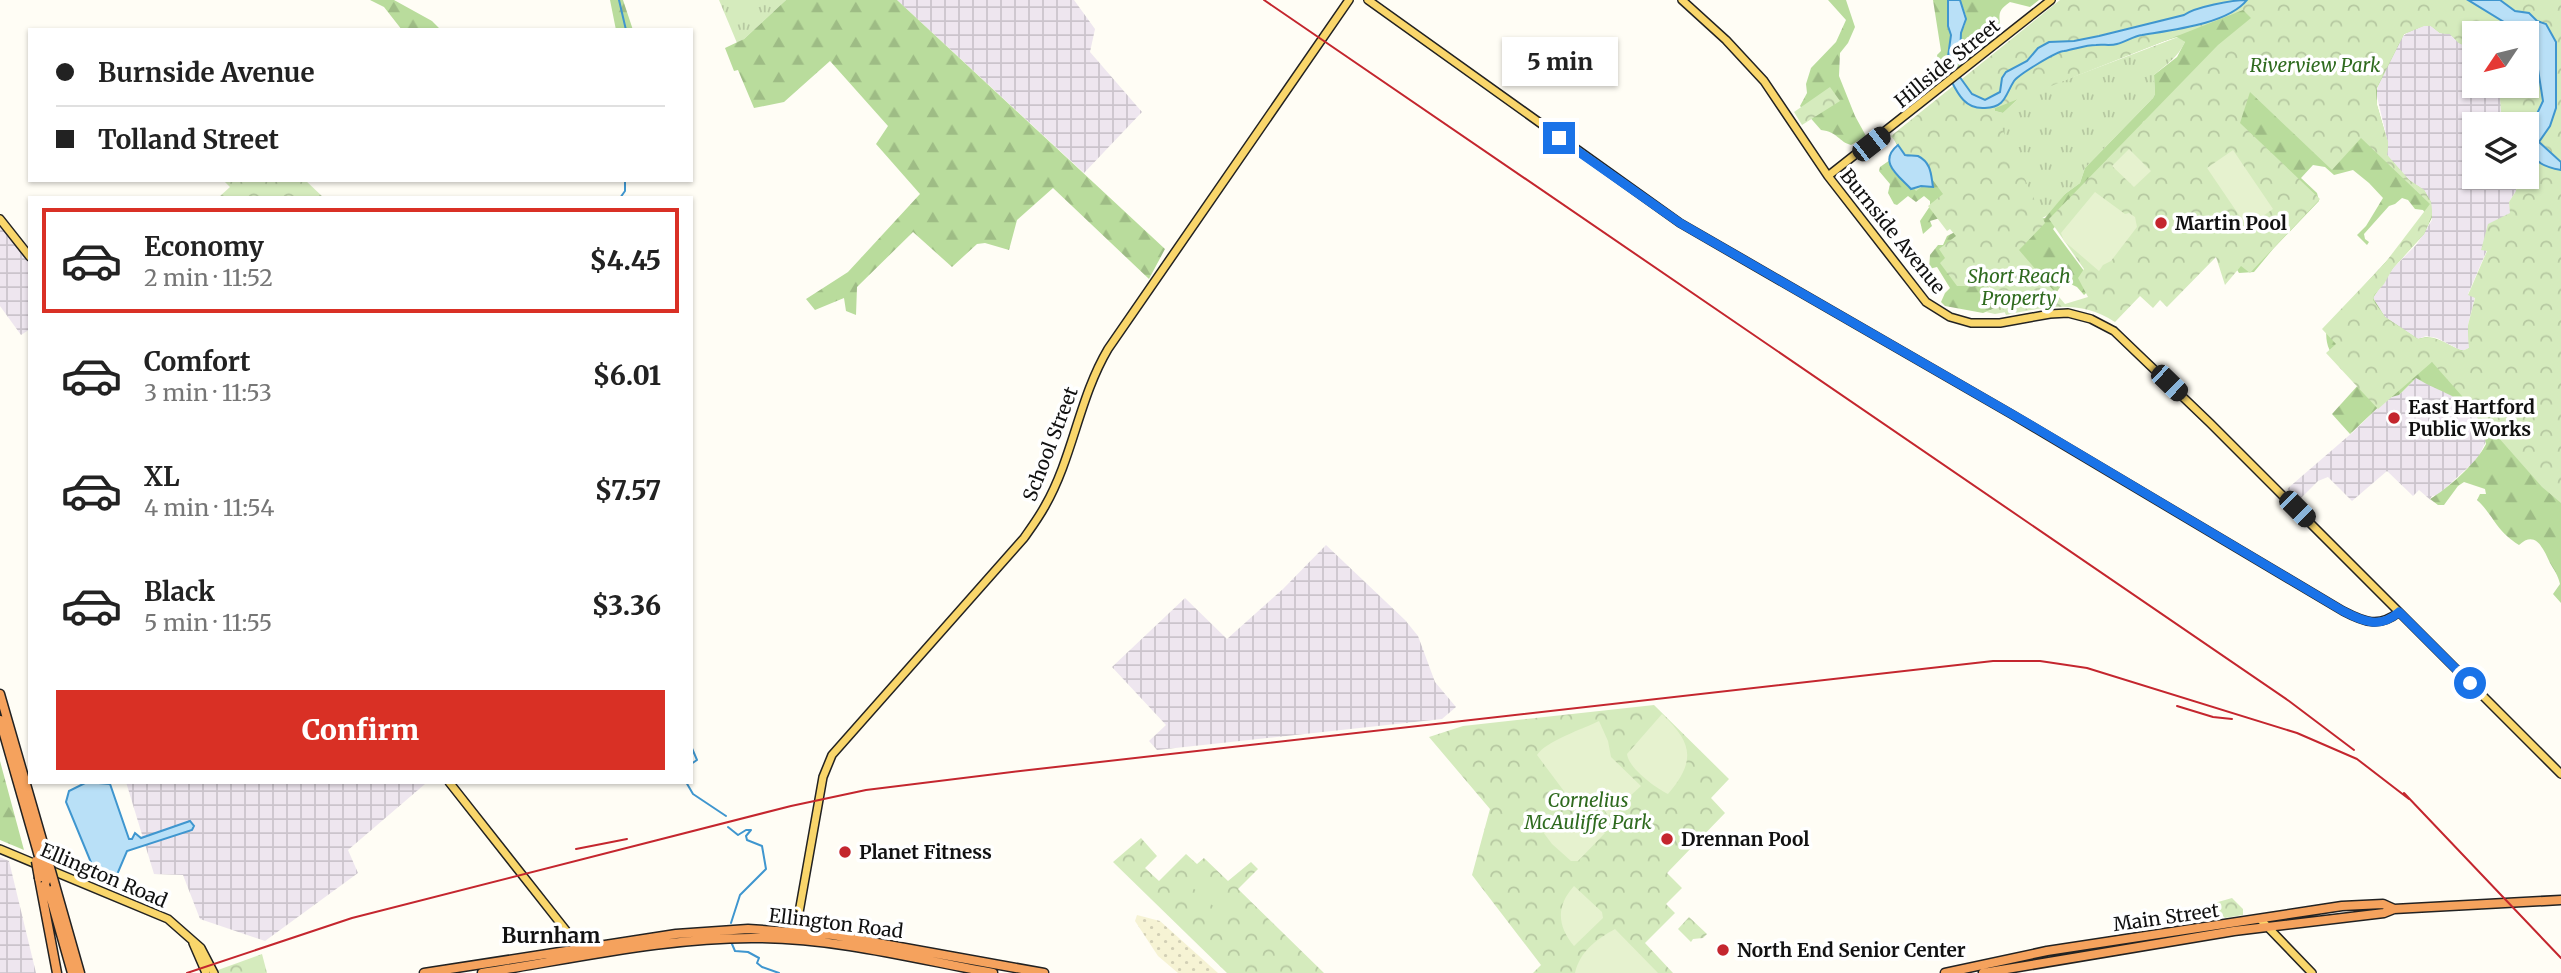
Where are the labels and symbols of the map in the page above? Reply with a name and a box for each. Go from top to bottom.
street label: Hillside Street [1889,13,2005,113]
north arrow [2462,21,2539,98]
callout: 5 min [1501,37,1617,86]
park label: Riverview Park [2250,53,2381,77]
route end [1543,122,1575,154]
car [1848,123,1895,165]
street label: Burnside Avenue [1835,164,1951,298]
place label: Martin Pool [2175,211,2287,235]
marker: Martin Pool [2153,215,2169,231]
park label: Short Reach Property [1967,264,2071,310]
car [2147,361,2192,405]
street label: School Street [1017,383,1083,505]
place label: East Hartford Public Works [2408,395,2535,441]
marker: East Hartford Public Works [2386,410,2402,426]
car [2275,487,2320,531]
route start [2454,667,2486,699]
park label: Cornelius McAuliffe Park [1523,788,1652,834]
place label: Drennan Pool [1681,827,1809,851]
marker: Drennan Pool [1659,831,1675,847]
street label: Ellington Road [37,837,171,913]
place label: Planet Fitness [859,840,992,864]
marker: Planet Fitness [837,844,853,860]
street label: Main Street [2112,898,2221,936]
street label: Ellington Road [767,903,905,943]
district label: Burnham [502,922,600,949]
place label: North End Senior Center [1737,938,1966,962]
marker: North End Senior Center [1715,942,1731,958]

